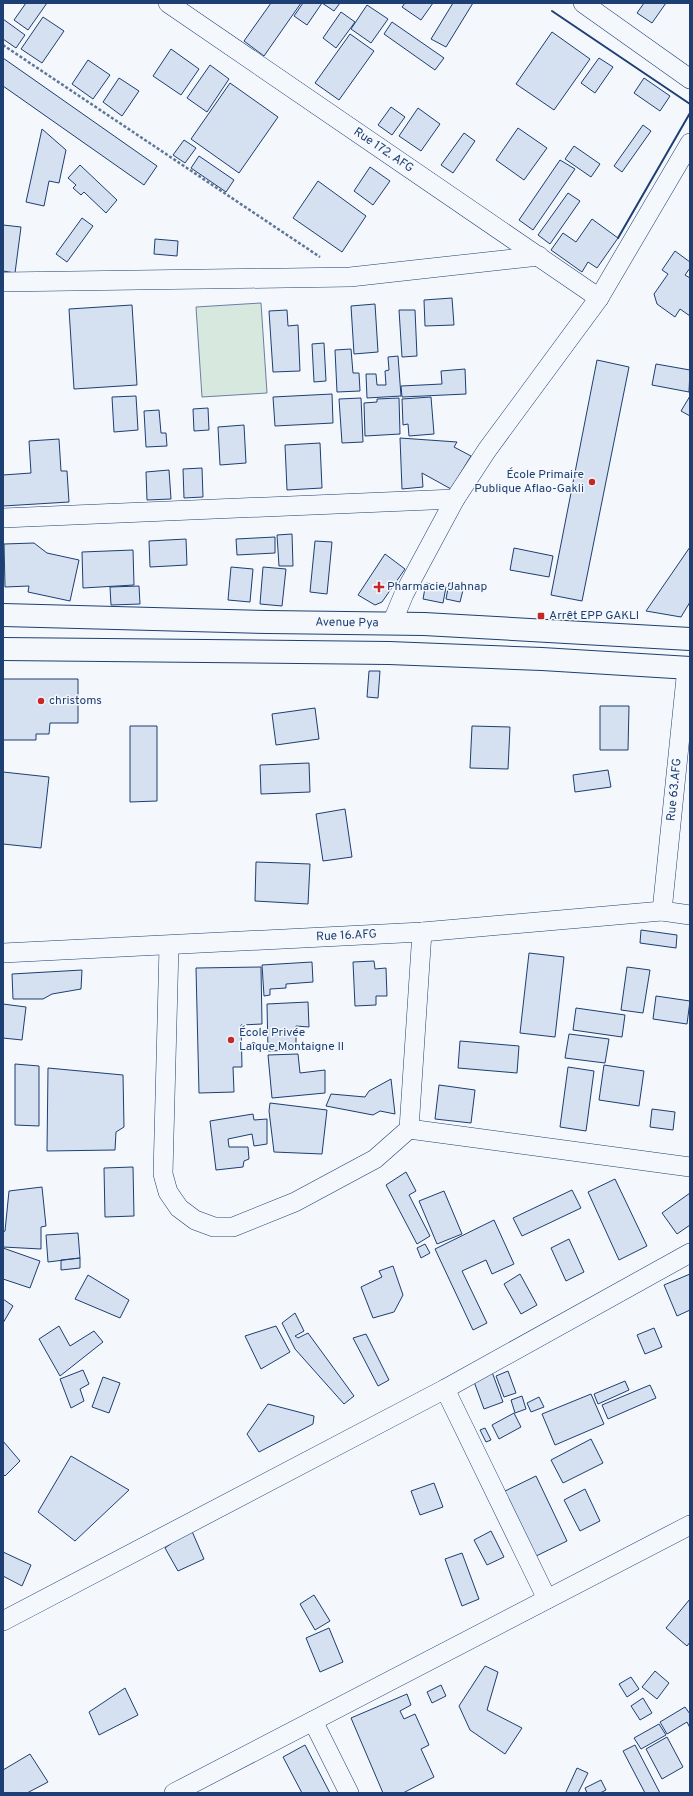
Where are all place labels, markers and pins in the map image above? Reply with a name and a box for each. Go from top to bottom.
place label: École Primaire Publique Aflao-Gakli [474,467,584,497]
marker: École Primaire Publique Aflao-Gakli [587,477,597,487]
place label: Pharmacie Jahnap [387,579,488,595]
marker: Pharmacie Jahnap [374,582,384,592]
place label: Arrêt EPP GAKLI [549,608,639,624]
marker: Arrêt EPP GAKLI [536,611,546,621]
place label: christoms [49,693,102,709]
marker: christoms [36,696,46,706]
place label: École Privée Laîque Montaigne II [239,1025,344,1055]
marker: École Privée Laîque Montaigne II [226,1035,236,1045]

